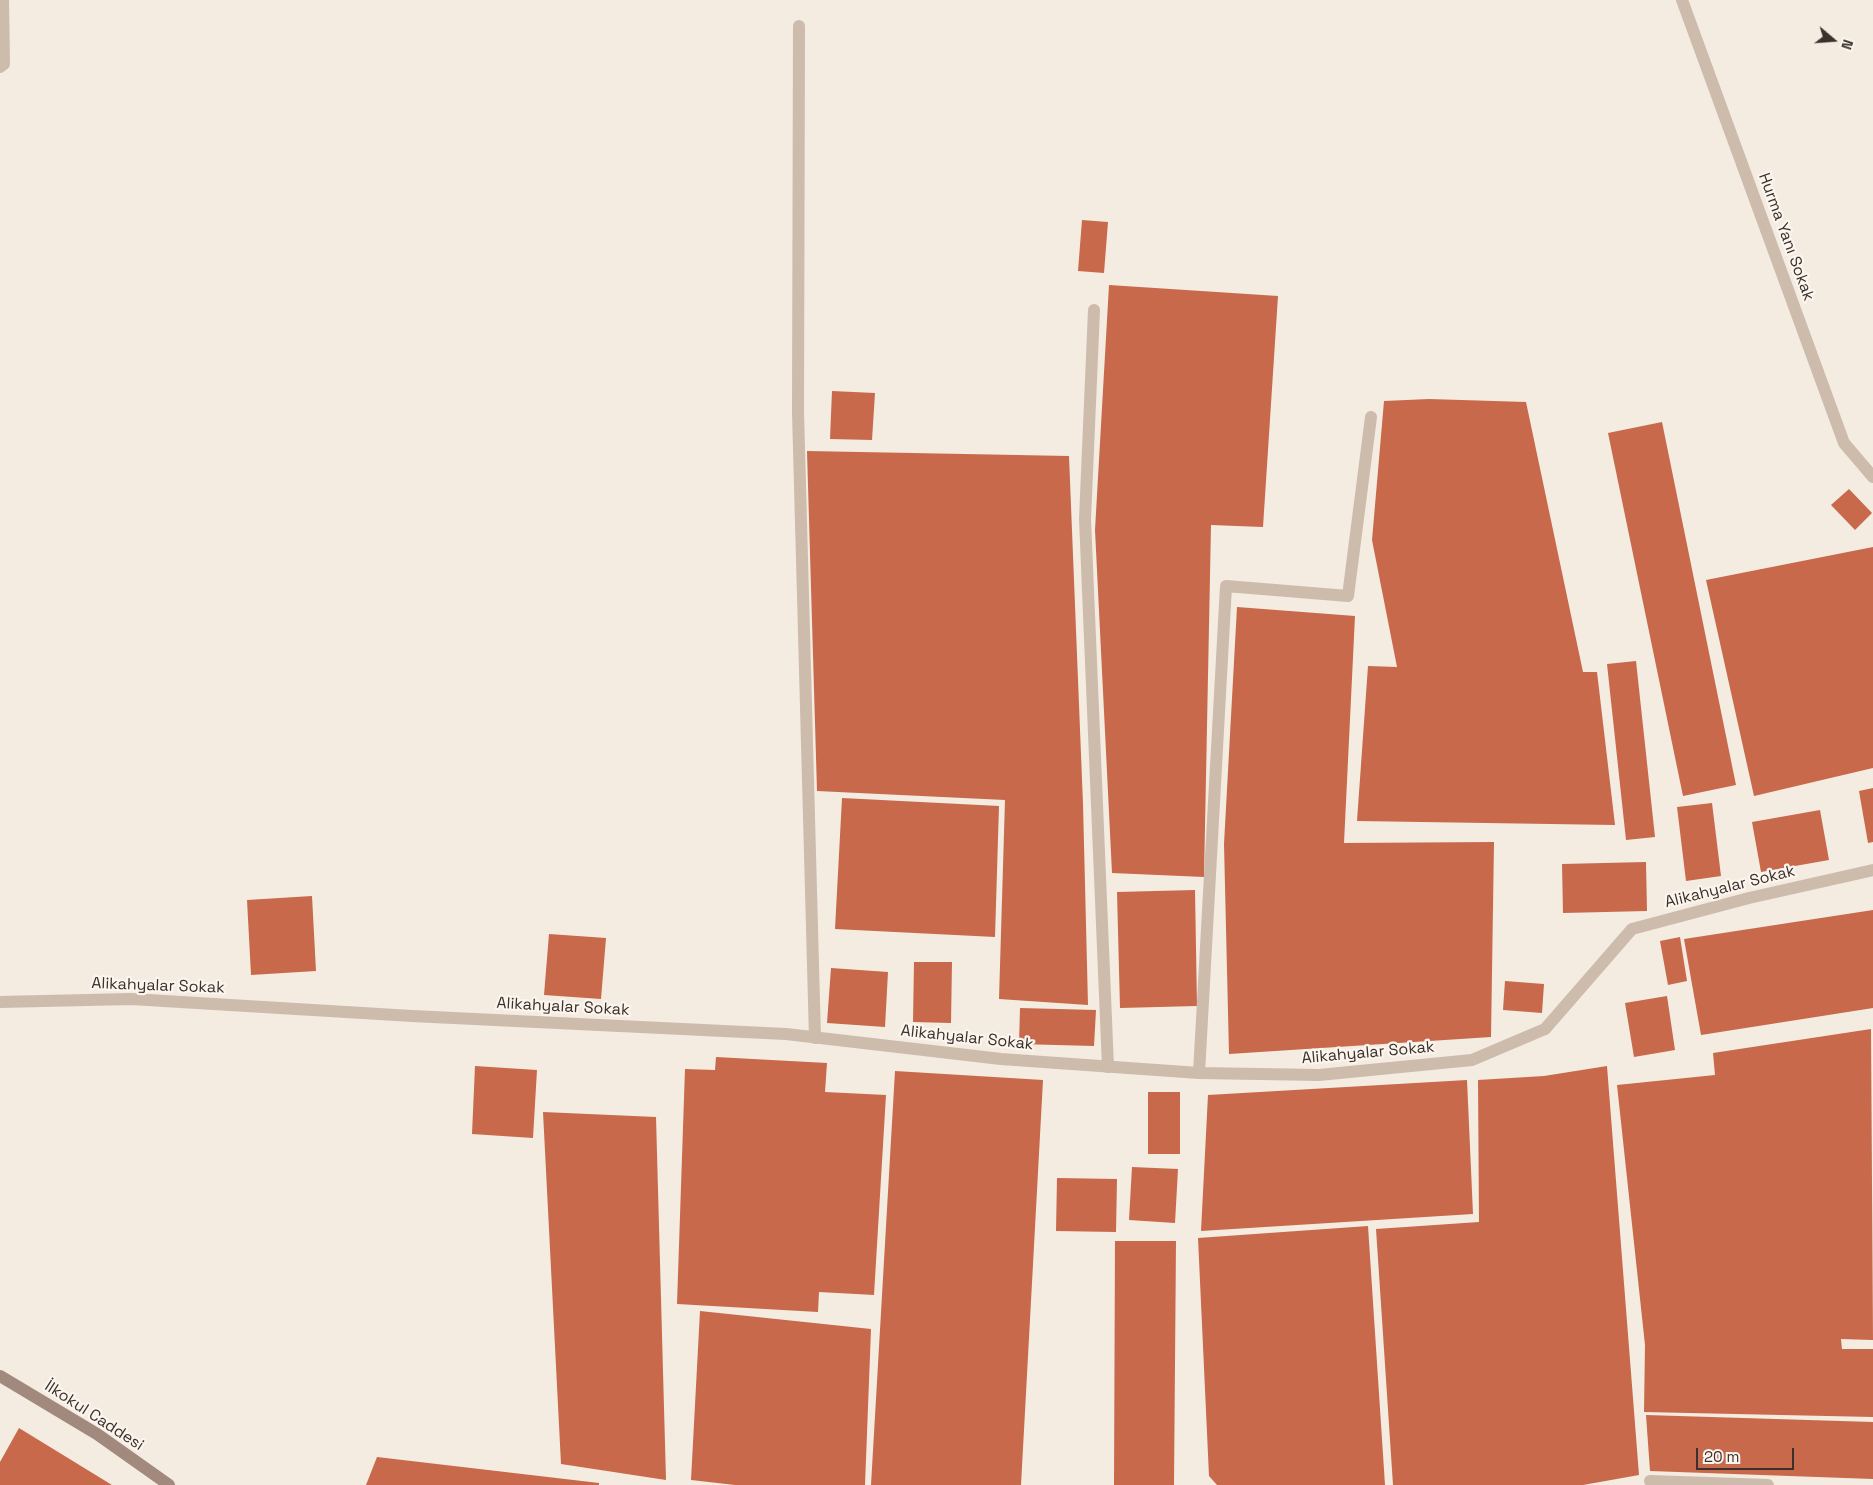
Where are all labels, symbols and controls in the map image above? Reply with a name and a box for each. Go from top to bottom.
north arrow [1808,15,1858,65]
text: N [1837,37,1857,52]
street label: Hurma Yanı Sokak [1754,170,1818,304]
street label: Alikahyalar Sokak [1663,862,1797,912]
street label: Alikahyalar Sokak [91,974,225,998]
street label: Alikahyalar Sokak [496,994,630,1020]
street label: Alikahyalar Sokak [900,1021,1034,1055]
street label: Alikahyalar Sokak [1301,1038,1435,1068]
street label: İlkokul Caddesi [41,1377,147,1455]
scale bar [1698,1438,1796,1470]
text: 20 m [1704,1447,1739,1466]

